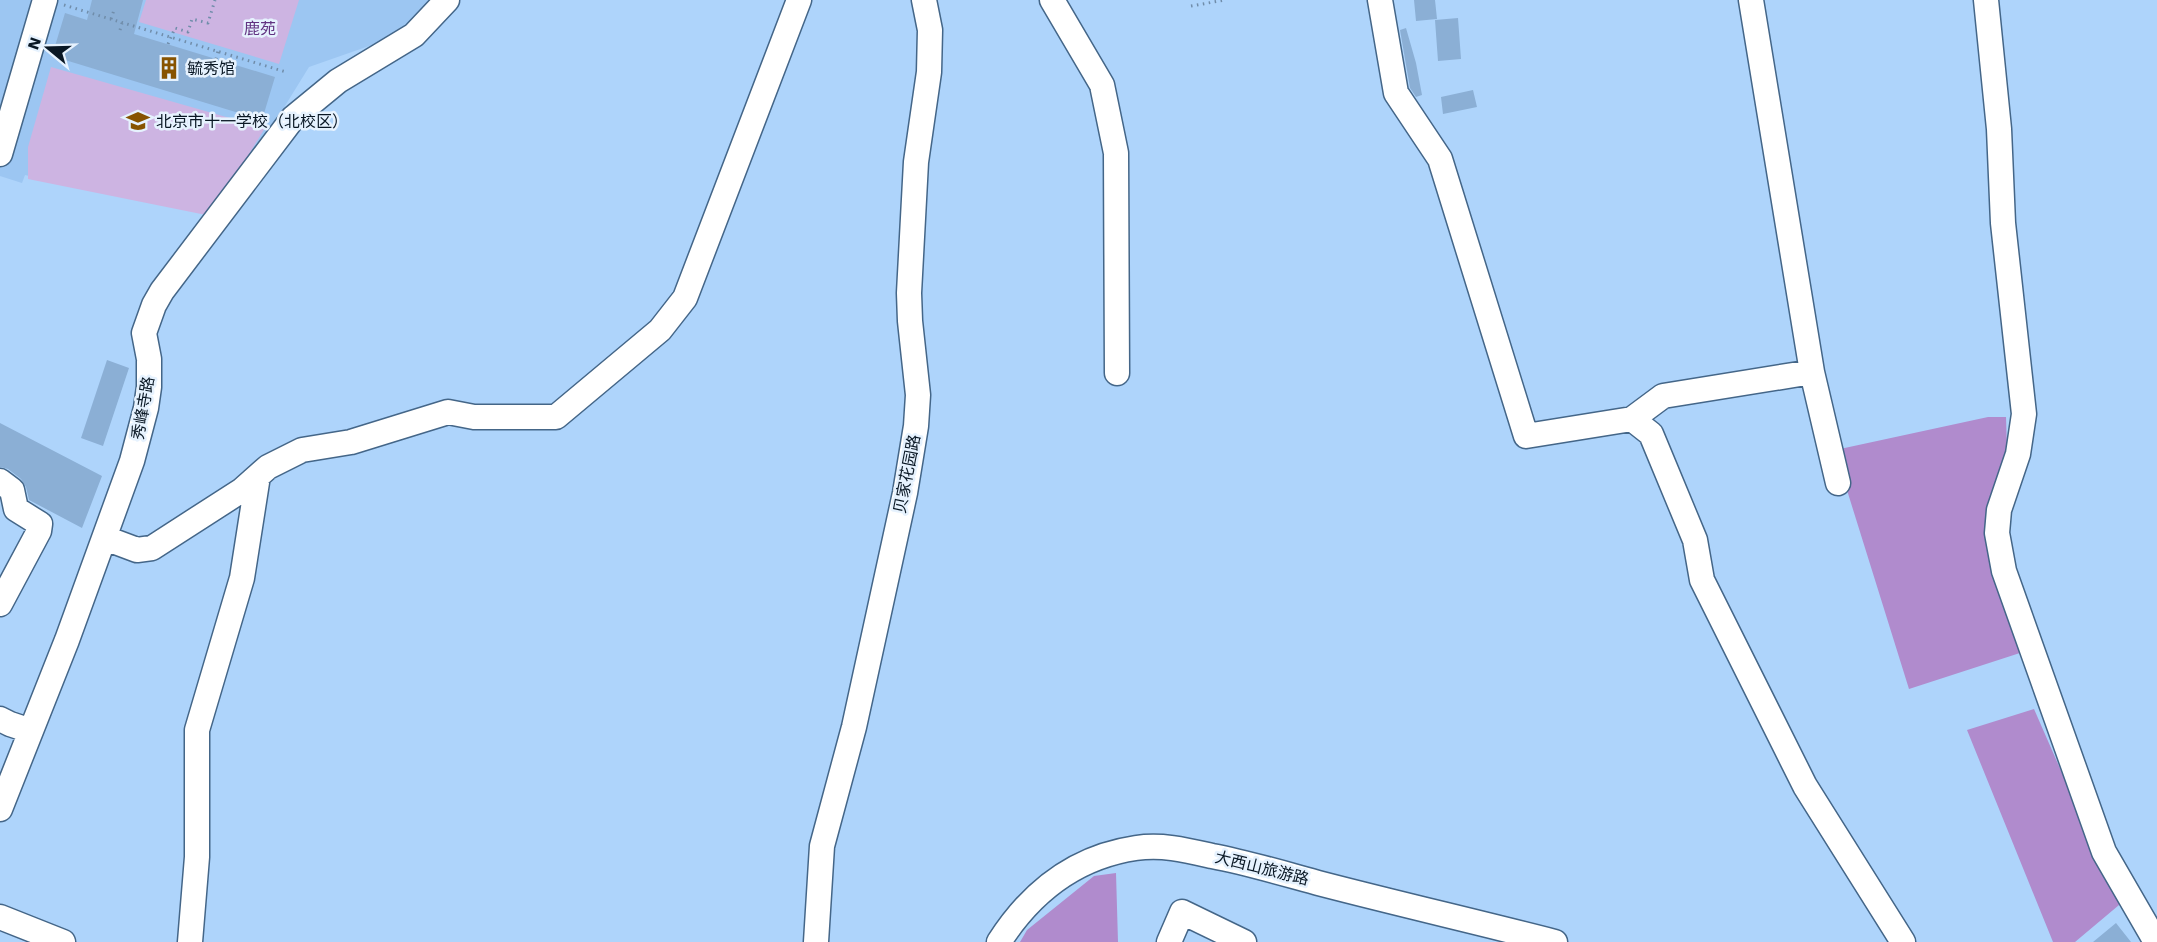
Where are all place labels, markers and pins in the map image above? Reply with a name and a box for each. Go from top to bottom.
building icon: 毓秀馆 [156,55,182,81]
place label: 毓秀馆 [187,59,235,78]
school or university icon: 北京市十一学校（北校区） [125,108,151,134]
place label: 北京市十一学校（北校区） [156,112,348,131]

